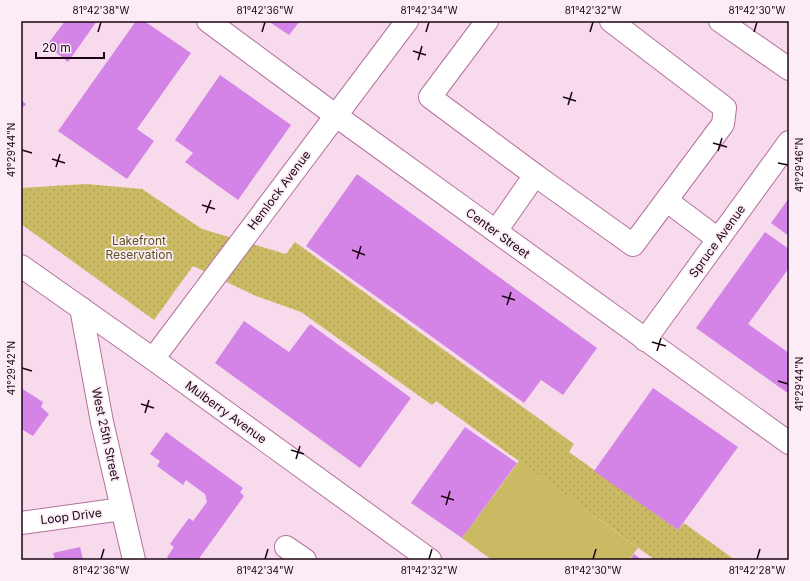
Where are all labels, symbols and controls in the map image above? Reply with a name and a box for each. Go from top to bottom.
text: 81°42'38"W [73,4,130,16]
text: 81°42'36"W [237,4,294,16]
text: 81°42'34"W [400,4,458,16]
text: 81°42'32"W [565,4,621,16]
text: 81°42'30"W [729,4,786,16]
scale bar [36,34,104,60]
text: 20 m [42,40,71,55]
text: 41°29'44"N [5,123,17,177]
text: 41°29'46"N [793,138,805,192]
street label: Hemlock Avenue [244,147,314,233]
street label: Spruce Avenue [686,202,748,280]
street label: Center Street [463,205,533,261]
park label: Lakefront Reservation [105,233,173,262]
text: 41°29'42"N [5,341,17,395]
text: 41°29'44"N [793,357,805,411]
street label: Mulberry Avenue [182,377,270,447]
street label: West 25th Street [89,386,123,482]
street label: Loop Drive [39,505,103,527]
text: 81°42'36"W [73,564,130,576]
text: 81°42'34"W [236,564,294,576]
text: 81°42'32"W [401,564,457,576]
text: 81°42'30"W [565,564,622,576]
text: 81°42'28"W [729,564,785,576]

